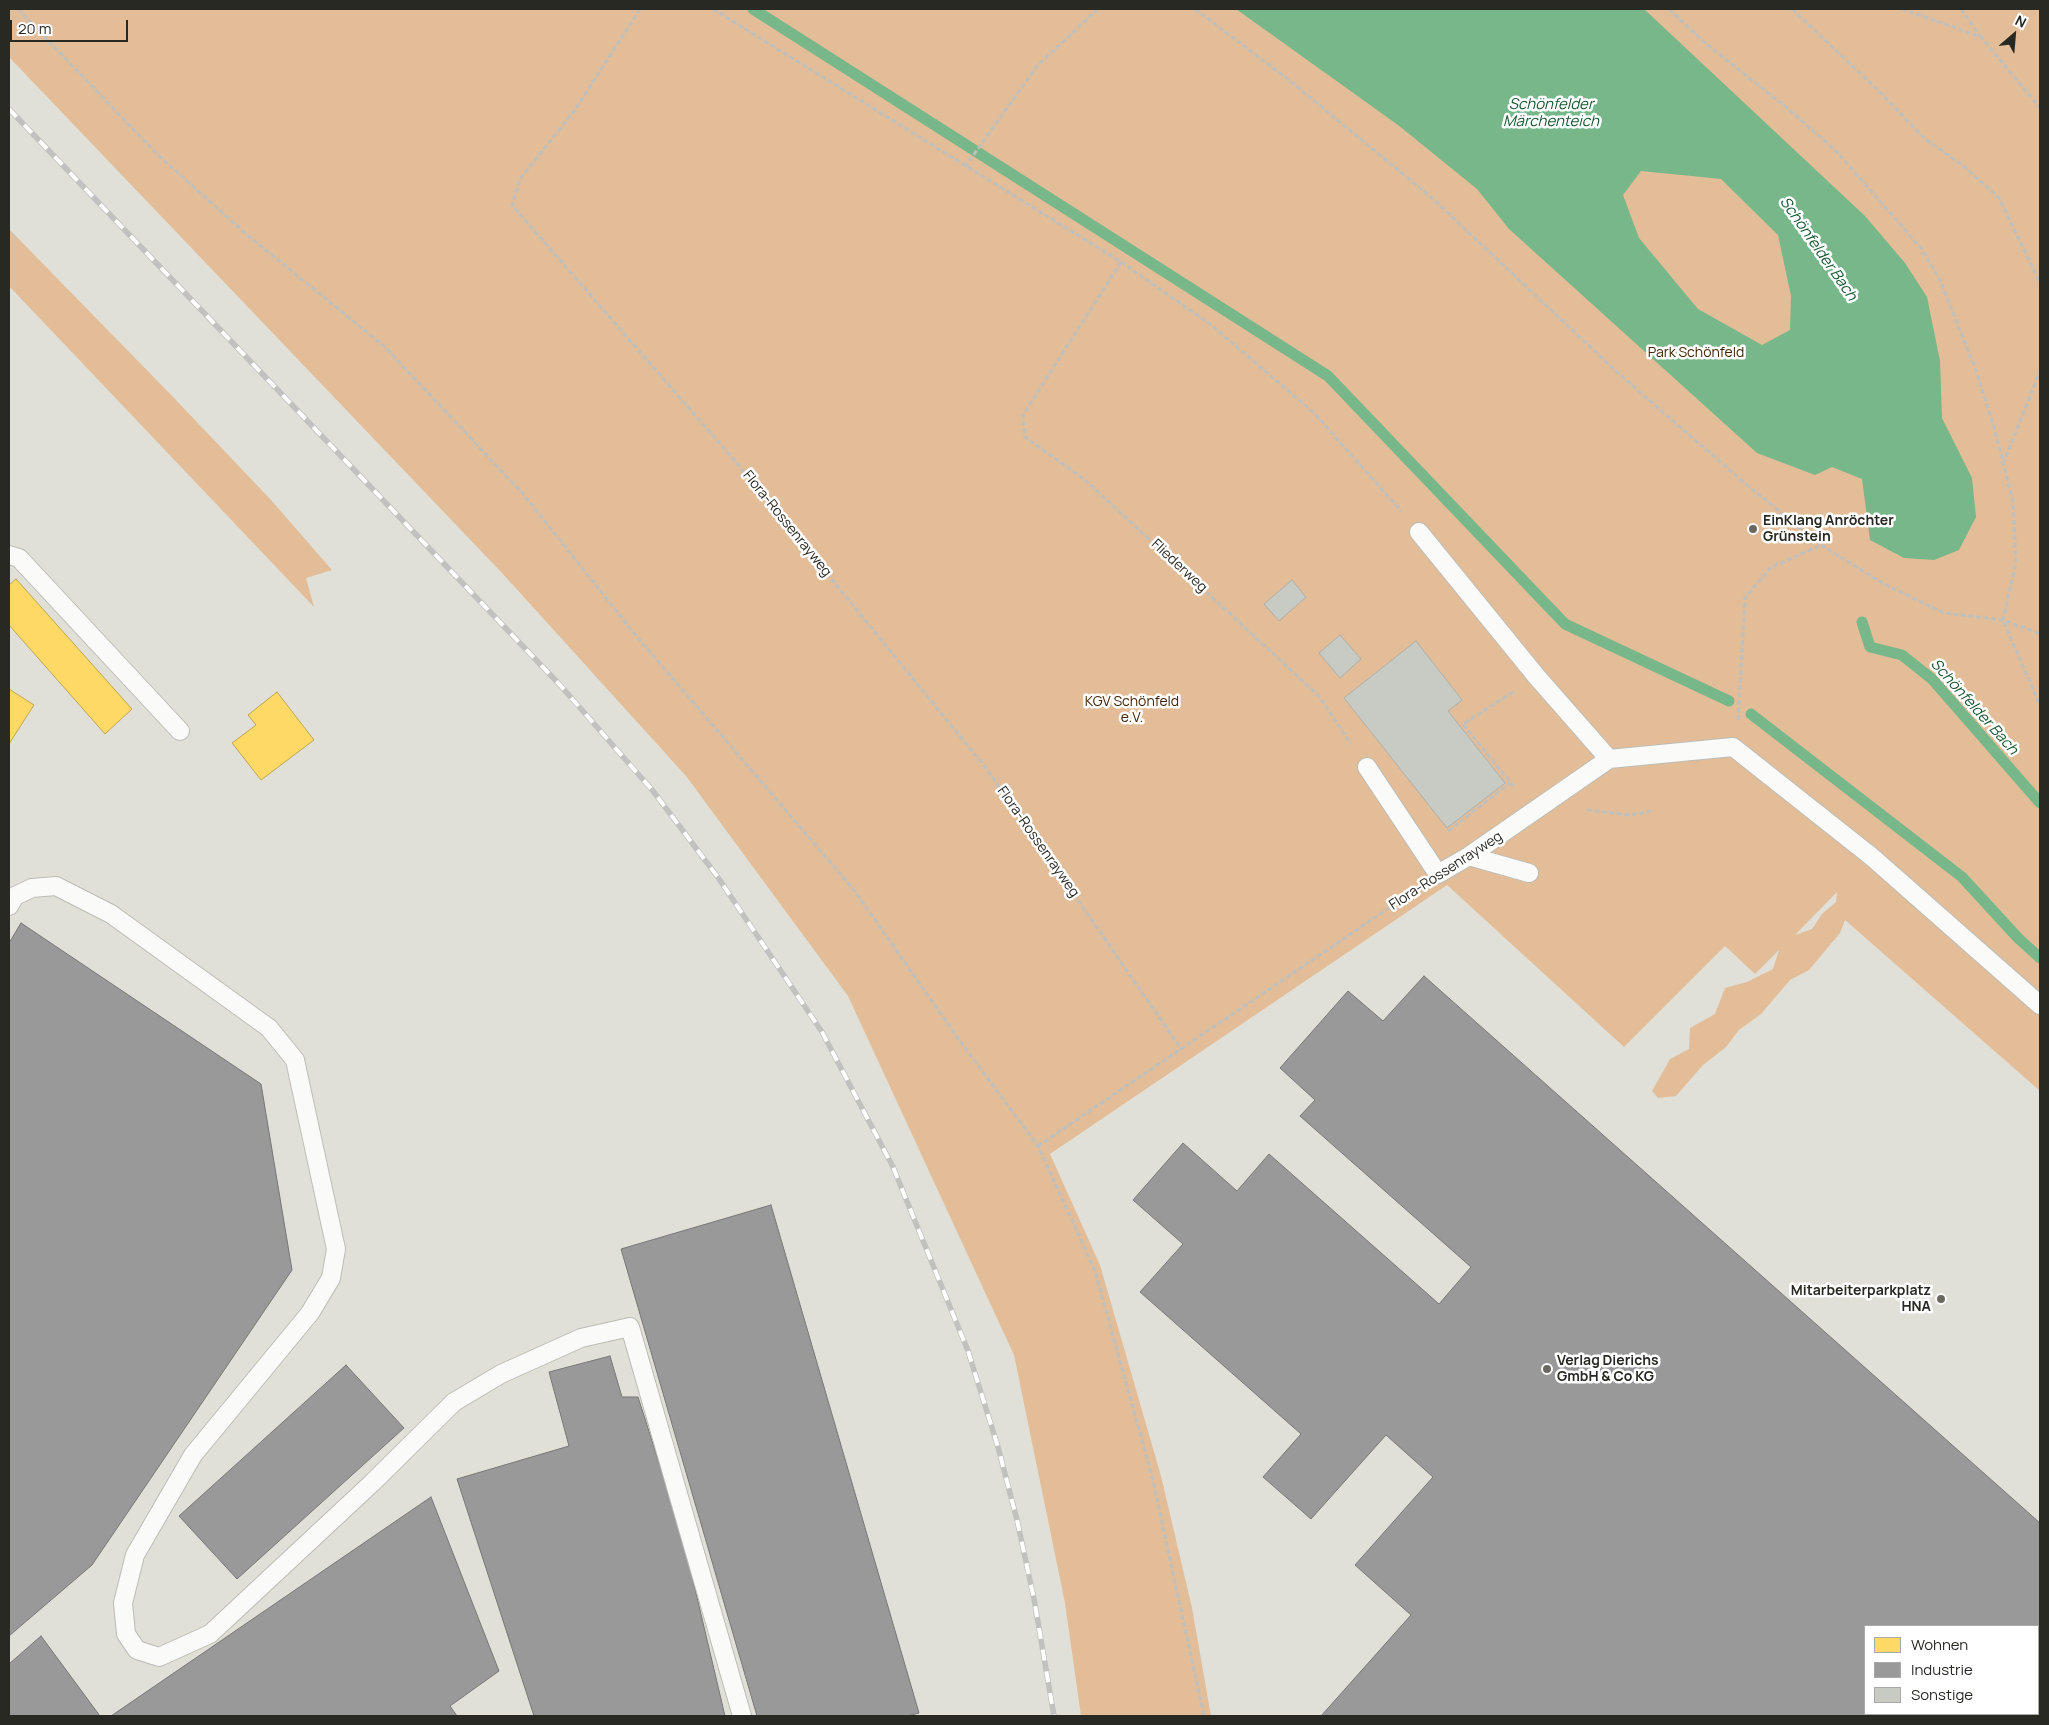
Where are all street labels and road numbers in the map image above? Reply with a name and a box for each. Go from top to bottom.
street label: Flora-Rossenrayweg [739,468,835,580]
street label: Fliederweg [1148,536,1210,596]
street label: Flora-Rossenrayweg [993,783,1083,901]
street label: Flora-Rossenrayweg [1386,828,1506,914]

